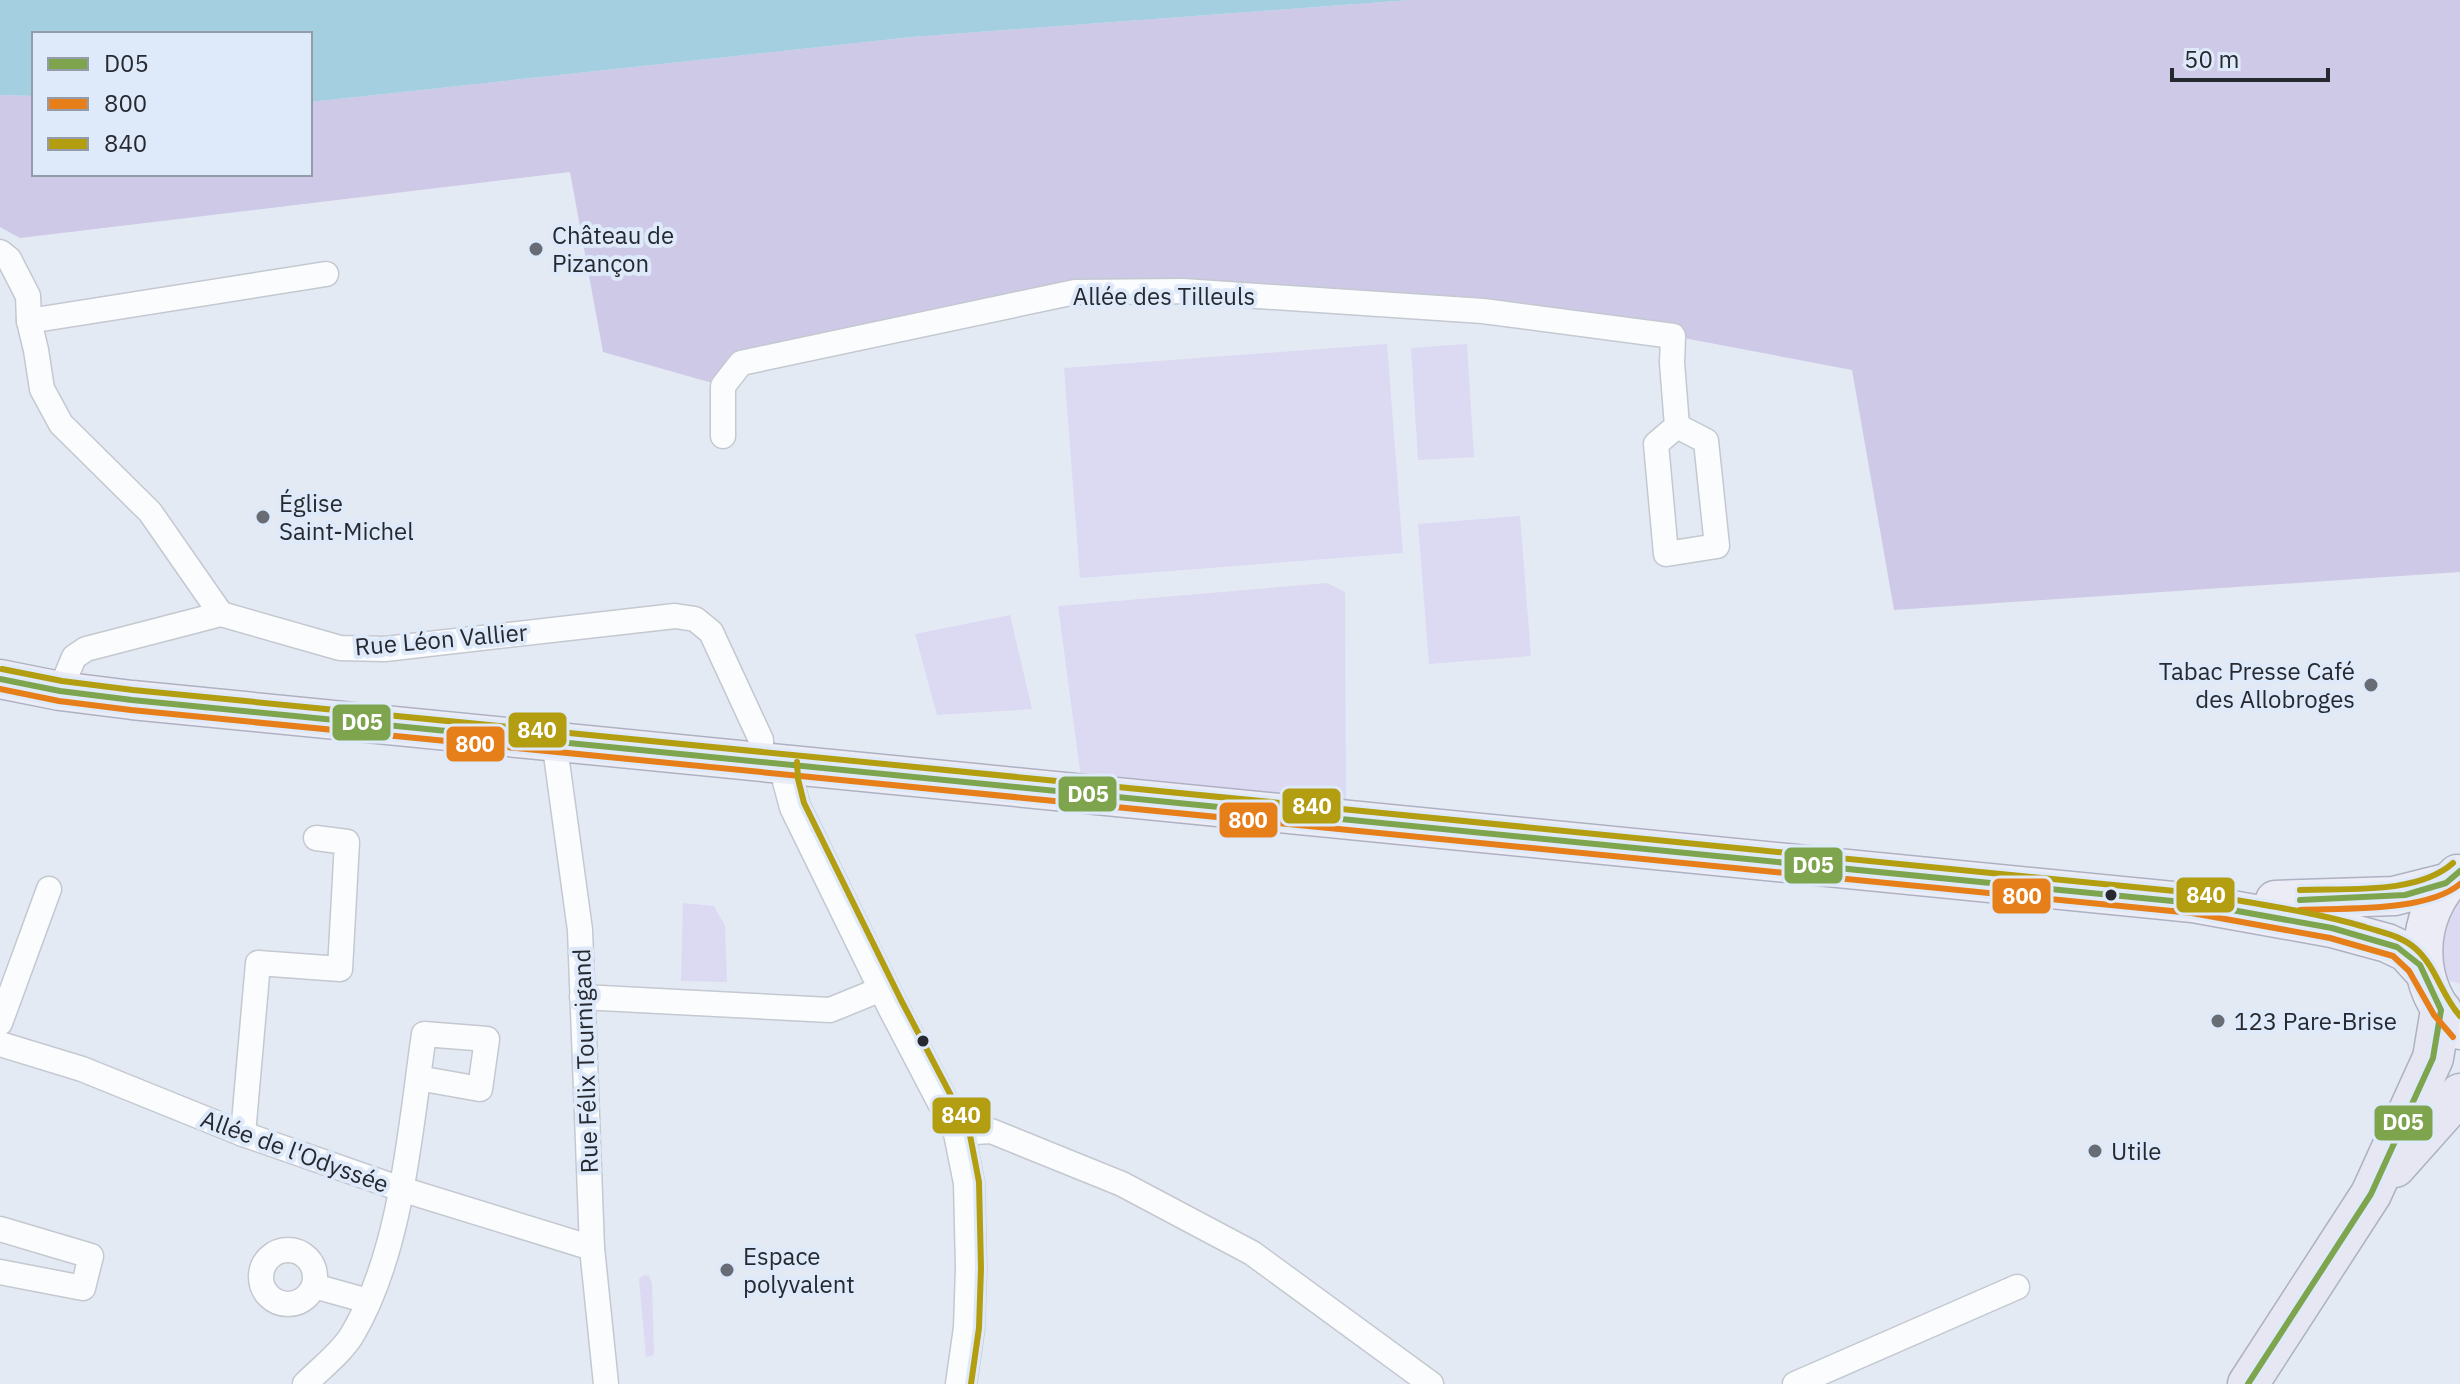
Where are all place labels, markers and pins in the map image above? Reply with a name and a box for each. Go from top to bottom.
place label: Château de Pizançon [552,219,674,279]
marker: Château de Pizançon [527,240,545,258]
place label: Église Saint-Michel [279,487,414,547]
marker: Église Saint-Michel [254,508,272,526]
place label: Tabac Presse Café des Allobroges [2159,655,2355,715]
marker: Tabac Presse Café des Allobroges [2362,676,2380,694]
unlabelled marker [2103,887,2119,903]
place label: 123 Pare-Brise [2234,1005,2397,1037]
marker: 123 Pare-Brise [2209,1012,2227,1030]
unlabelled marker [915,1033,931,1049]
place label: Utile [2111,1135,2161,1167]
marker: Utile [2086,1142,2104,1160]
place label: Espace polyvalent [743,1240,855,1300]
marker: Espace polyvalent [718,1261,736,1279]

